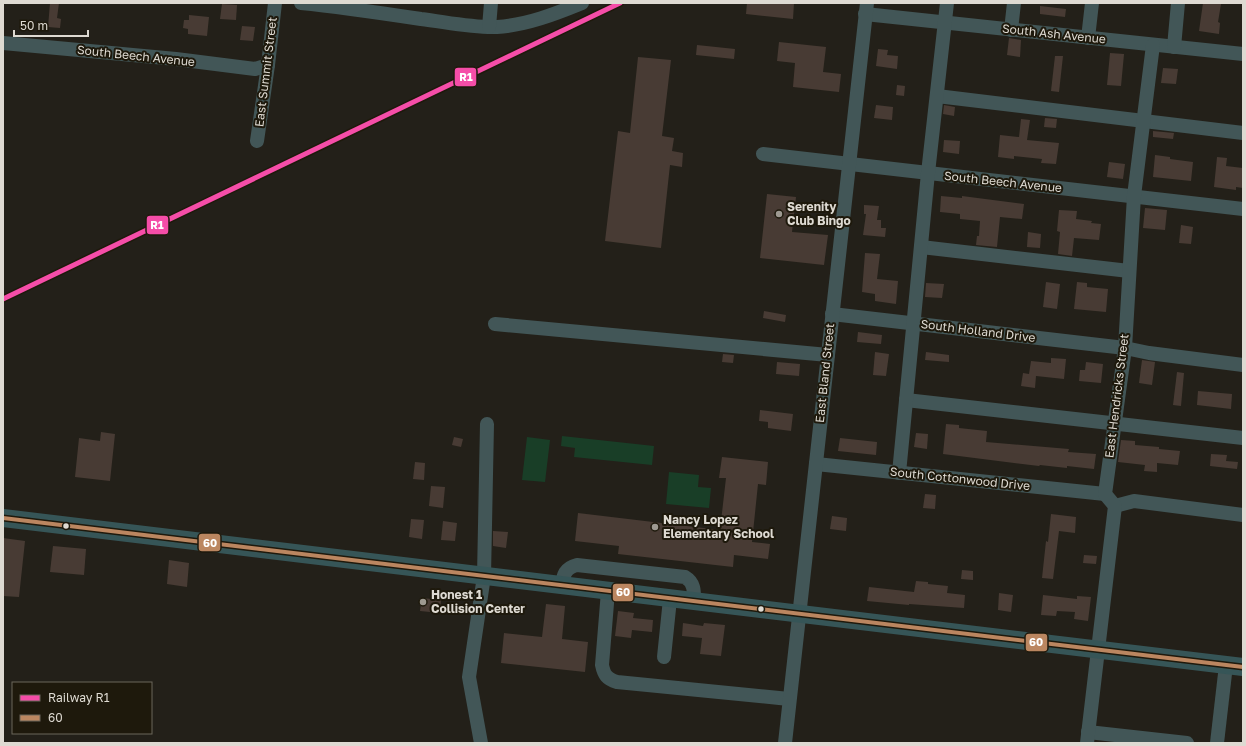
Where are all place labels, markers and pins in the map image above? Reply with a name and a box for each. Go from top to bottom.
place label: Serenity Club Bingo [787,199,851,228]
marker: Serenity Club Bingo [774,209,784,219]
place label: Nancy Lopez Elementary School [663,512,774,541]
unlabelled marker [61,521,71,531]
marker: Nancy Lopez Elementary School [650,522,660,532]
place label: Honest 1 Collision Center [431,587,525,616]
marker: Honest 1 Collision Center [418,597,428,607]
unlabelled marker [756,604,766,614]

